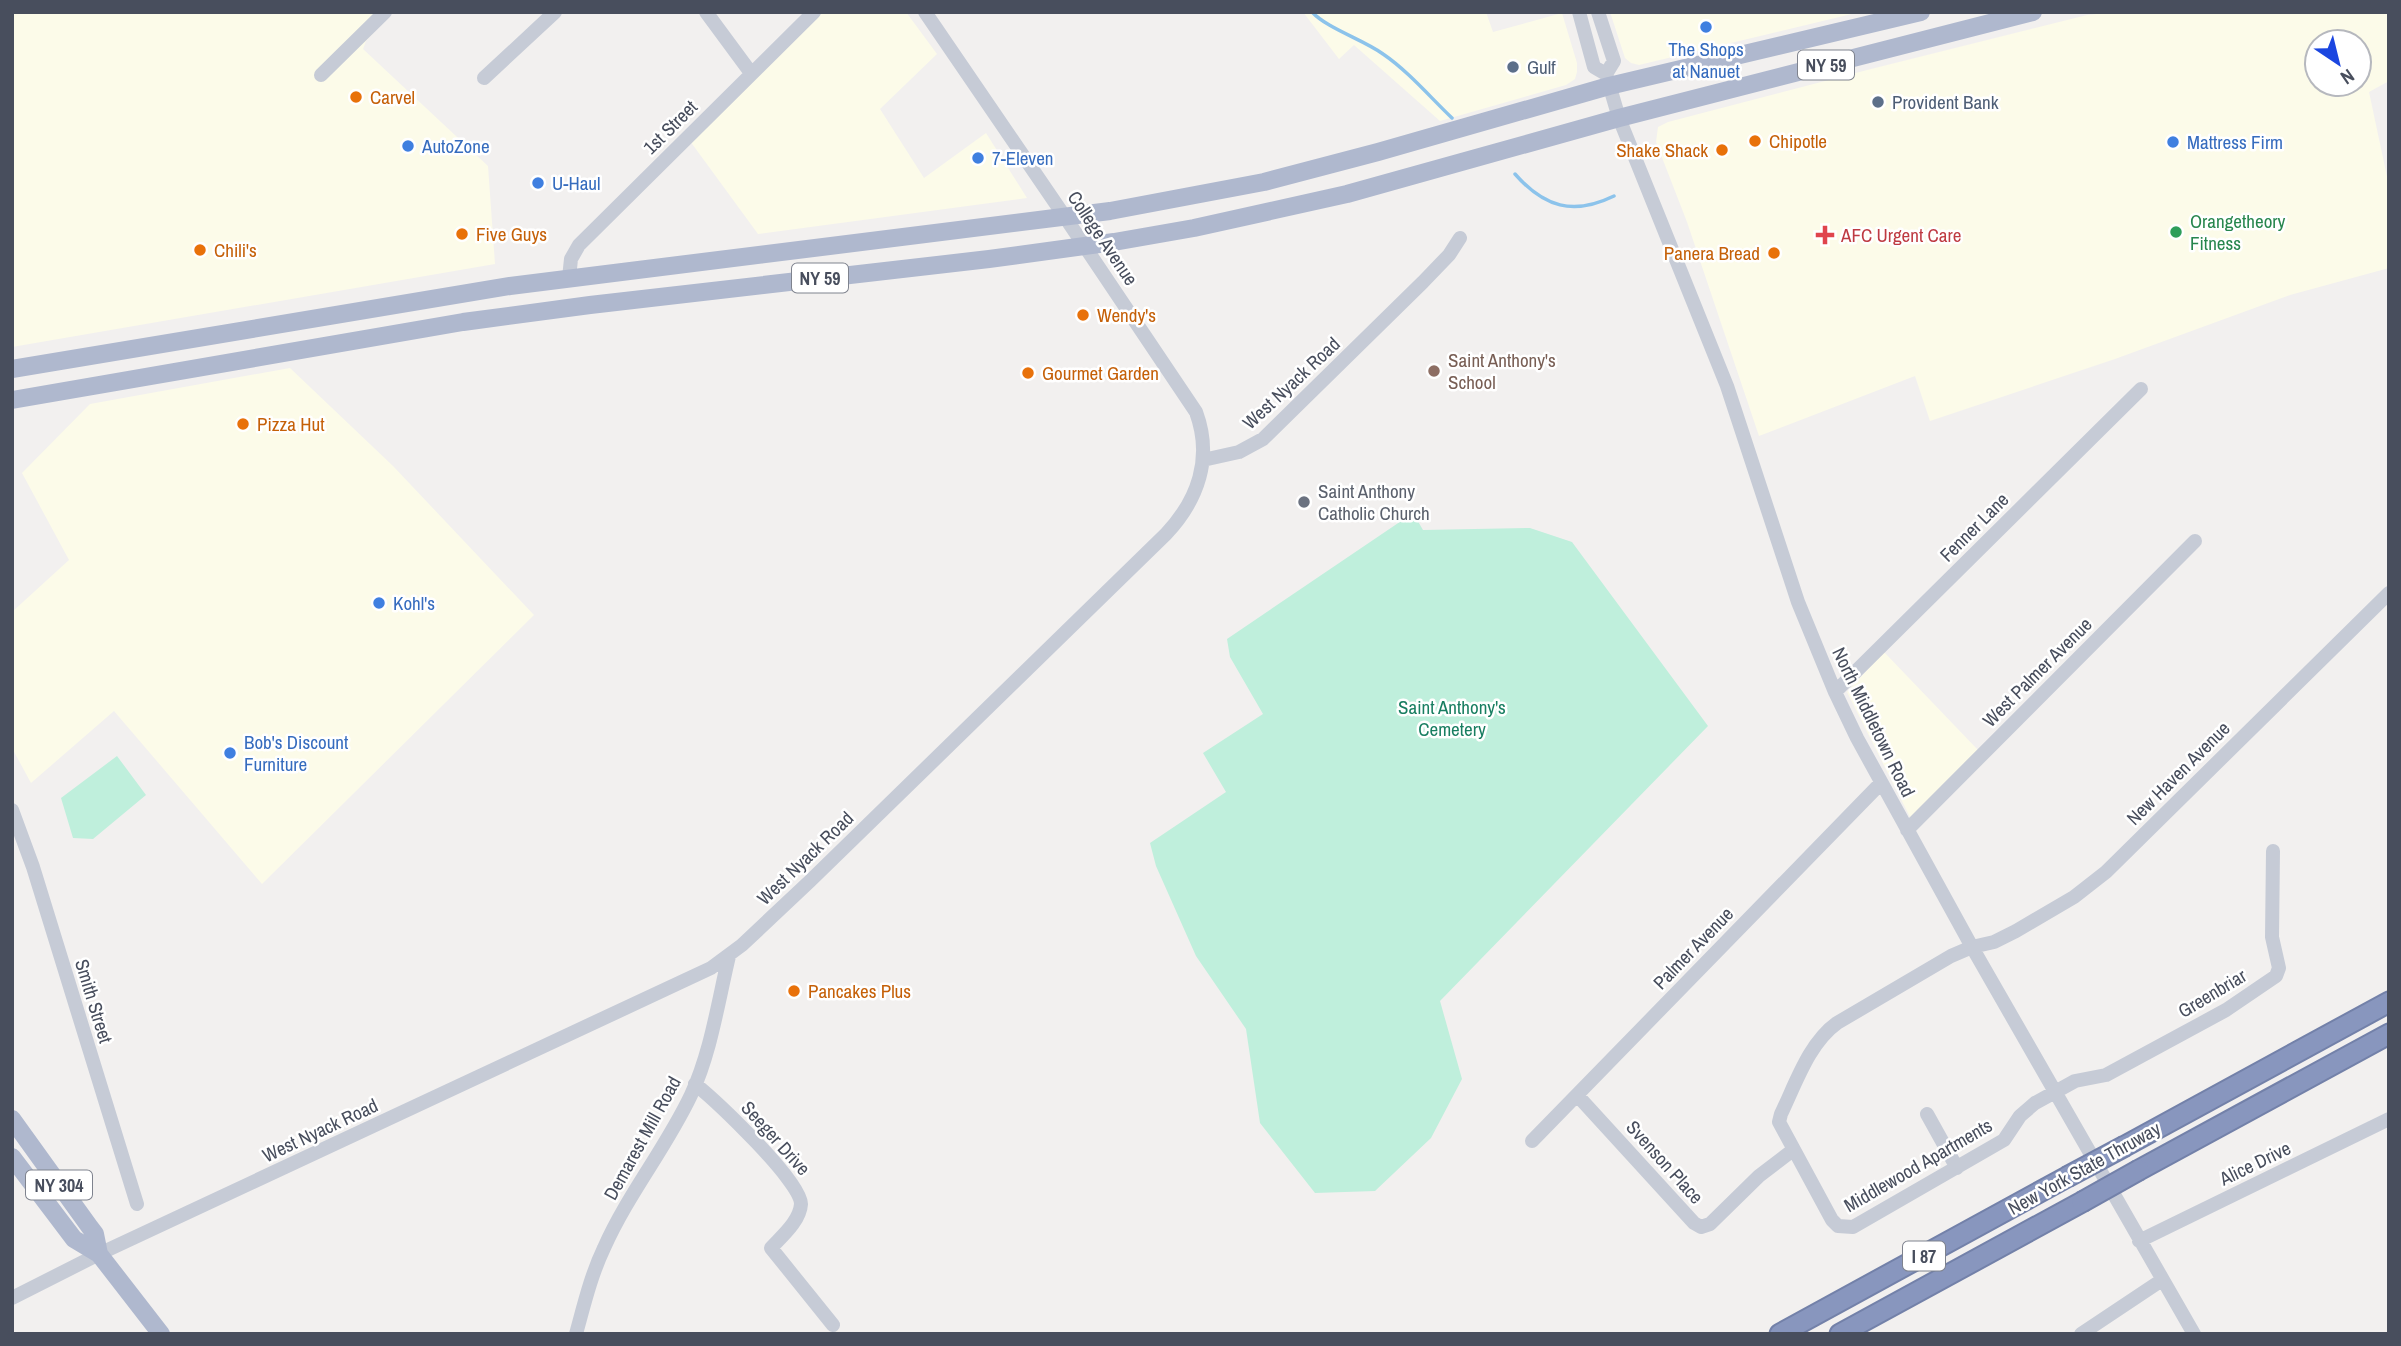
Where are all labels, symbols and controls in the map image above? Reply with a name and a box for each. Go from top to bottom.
marker: The Shops at Nanuet [1698,19,1714,35]
north arrow [2303,28,2373,98]
place label: The Shops at Nanuet [1668,36,1744,84]
road number: NY 59 [1798,51,1854,80]
place label: Gulf [1527,54,1556,80]
marker: Gulf [1505,59,1521,75]
text: N [2336,63,2360,91]
place label: Carvel [370,84,415,110]
marker: Carvel [348,89,364,105]
place label: Provident Bank [1892,89,1999,115]
street label: 1st Street [637,94,703,160]
marker: Provident Bank [1870,94,1886,110]
place label: Chipotle [1769,128,1827,154]
place label: Mattress Firm [2187,129,2283,155]
place label: AutoZone [421,133,490,159]
marker: Chipotle [1747,133,1763,149]
marker: Mattress Firm [2165,134,2181,150]
place label: Shake Shack [1616,137,1708,163]
marker: AutoZone [400,138,416,154]
marker: Shake Shack [1714,142,1730,158]
place label: 7-Eleven [992,145,1053,171]
marker: 7-Eleven [970,150,986,166]
place label: U-Haul [552,170,600,196]
marker: U-Haul [530,175,546,191]
street label: College Avenue [1062,186,1144,290]
place label: Orangetheory Fitness [2190,208,2285,256]
place label: Five Guys [476,221,547,247]
place label: AFC Urgent Care [1840,222,1961,248]
marker: Orangetheory Fitness [2168,224,2184,240]
marker: AFC Urgent Care [1815,225,1835,245]
marker: Five Guys [454,226,470,242]
place label: Chili's [214,237,257,263]
place label: Panera Bread [1664,240,1760,266]
marker: Chili's [192,242,208,258]
marker: Panera Bread [1766,245,1782,261]
road number: NY 59 [792,264,848,292]
place label: Wendy's [1097,302,1156,328]
marker: Wendy's [1075,307,1091,323]
street label: West Nyack Road [1237,331,1345,435]
place label: Saint Anthony's School [1448,347,1556,395]
place label: Gourmet Garden [1042,360,1159,386]
marker: Saint Anthony's School [1426,363,1442,379]
marker: Gourmet Garden [1020,365,1036,381]
place label: Pizza Hut [257,411,325,437]
marker: Pizza Hut [235,416,251,432]
place label: Saint Anthony Catholic Church [1318,478,1430,526]
street label: Fenner Lane [1934,487,2014,567]
marker: Saint Anthony Catholic Church [1296,494,1312,510]
place label: Kohl's [393,590,435,616]
marker: Kohl's [371,595,387,611]
street label: West Palmer Avenue [1977,612,2097,732]
street label: North Middletown Road [1826,643,1922,801]
park label: Saint Anthony's Cemetery [1398,694,1506,742]
street label: New Haven Avenue [2121,716,2235,830]
place label: Bob's Discount Furniture [244,729,349,777]
marker: Bob's Discount Furniture [222,745,238,761]
street label: West Nyack Road [751,805,859,911]
street label: Palmer Avenue [1647,901,1739,995]
street label: Smith Street [69,956,119,1047]
street label: Greenbriar [2173,962,2252,1024]
place label: Pancakes Plus [808,978,911,1004]
marker: Pancakes Plus [786,983,802,999]
street label: Demarest Mill Road [597,1071,687,1205]
street label: West Nyack Road [258,1092,382,1168]
street label: Seeger Drive [736,1095,816,1181]
street label: Middlewood Apartments [1839,1112,1997,1218]
street label: Svenson Place [1621,1115,1709,1209]
street label: New York State Thruway [2003,1115,2165,1221]
street label: Alice Drive [2214,1135,2295,1192]
road number: NY 304 [26,1170,92,1200]
road number: I 87 [1903,1241,1945,1270]

